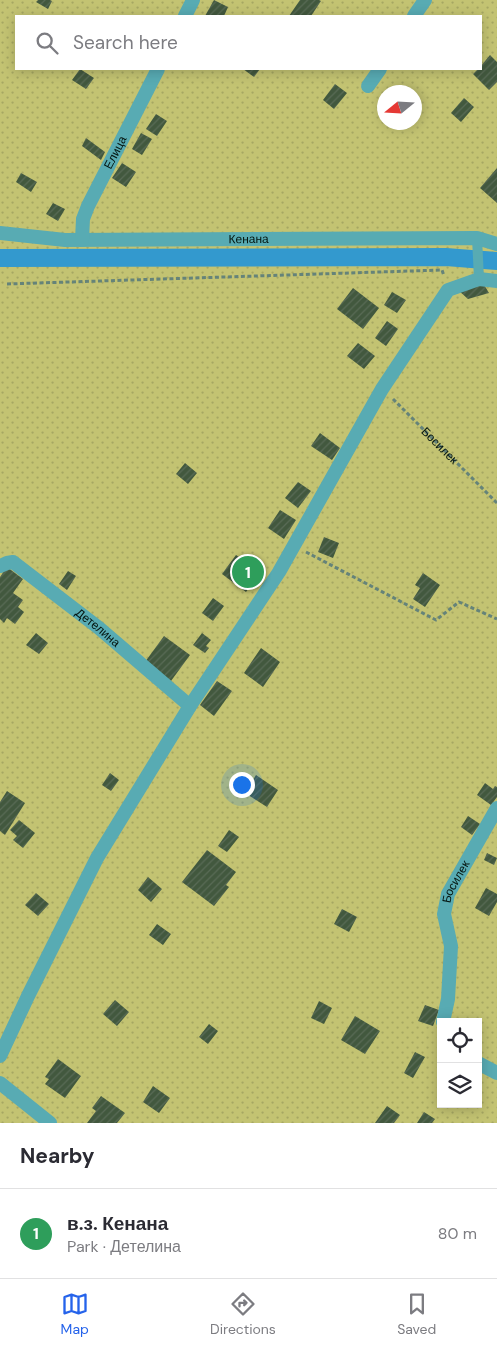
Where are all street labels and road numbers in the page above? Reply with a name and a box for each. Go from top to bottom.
street label: Елица [100,133,131,172]
street label: Кенана [228,231,269,247]
street label: Босилек [418,424,462,468]
street label: Детелина [72,605,124,651]
street label: Босилек [438,857,474,904]

